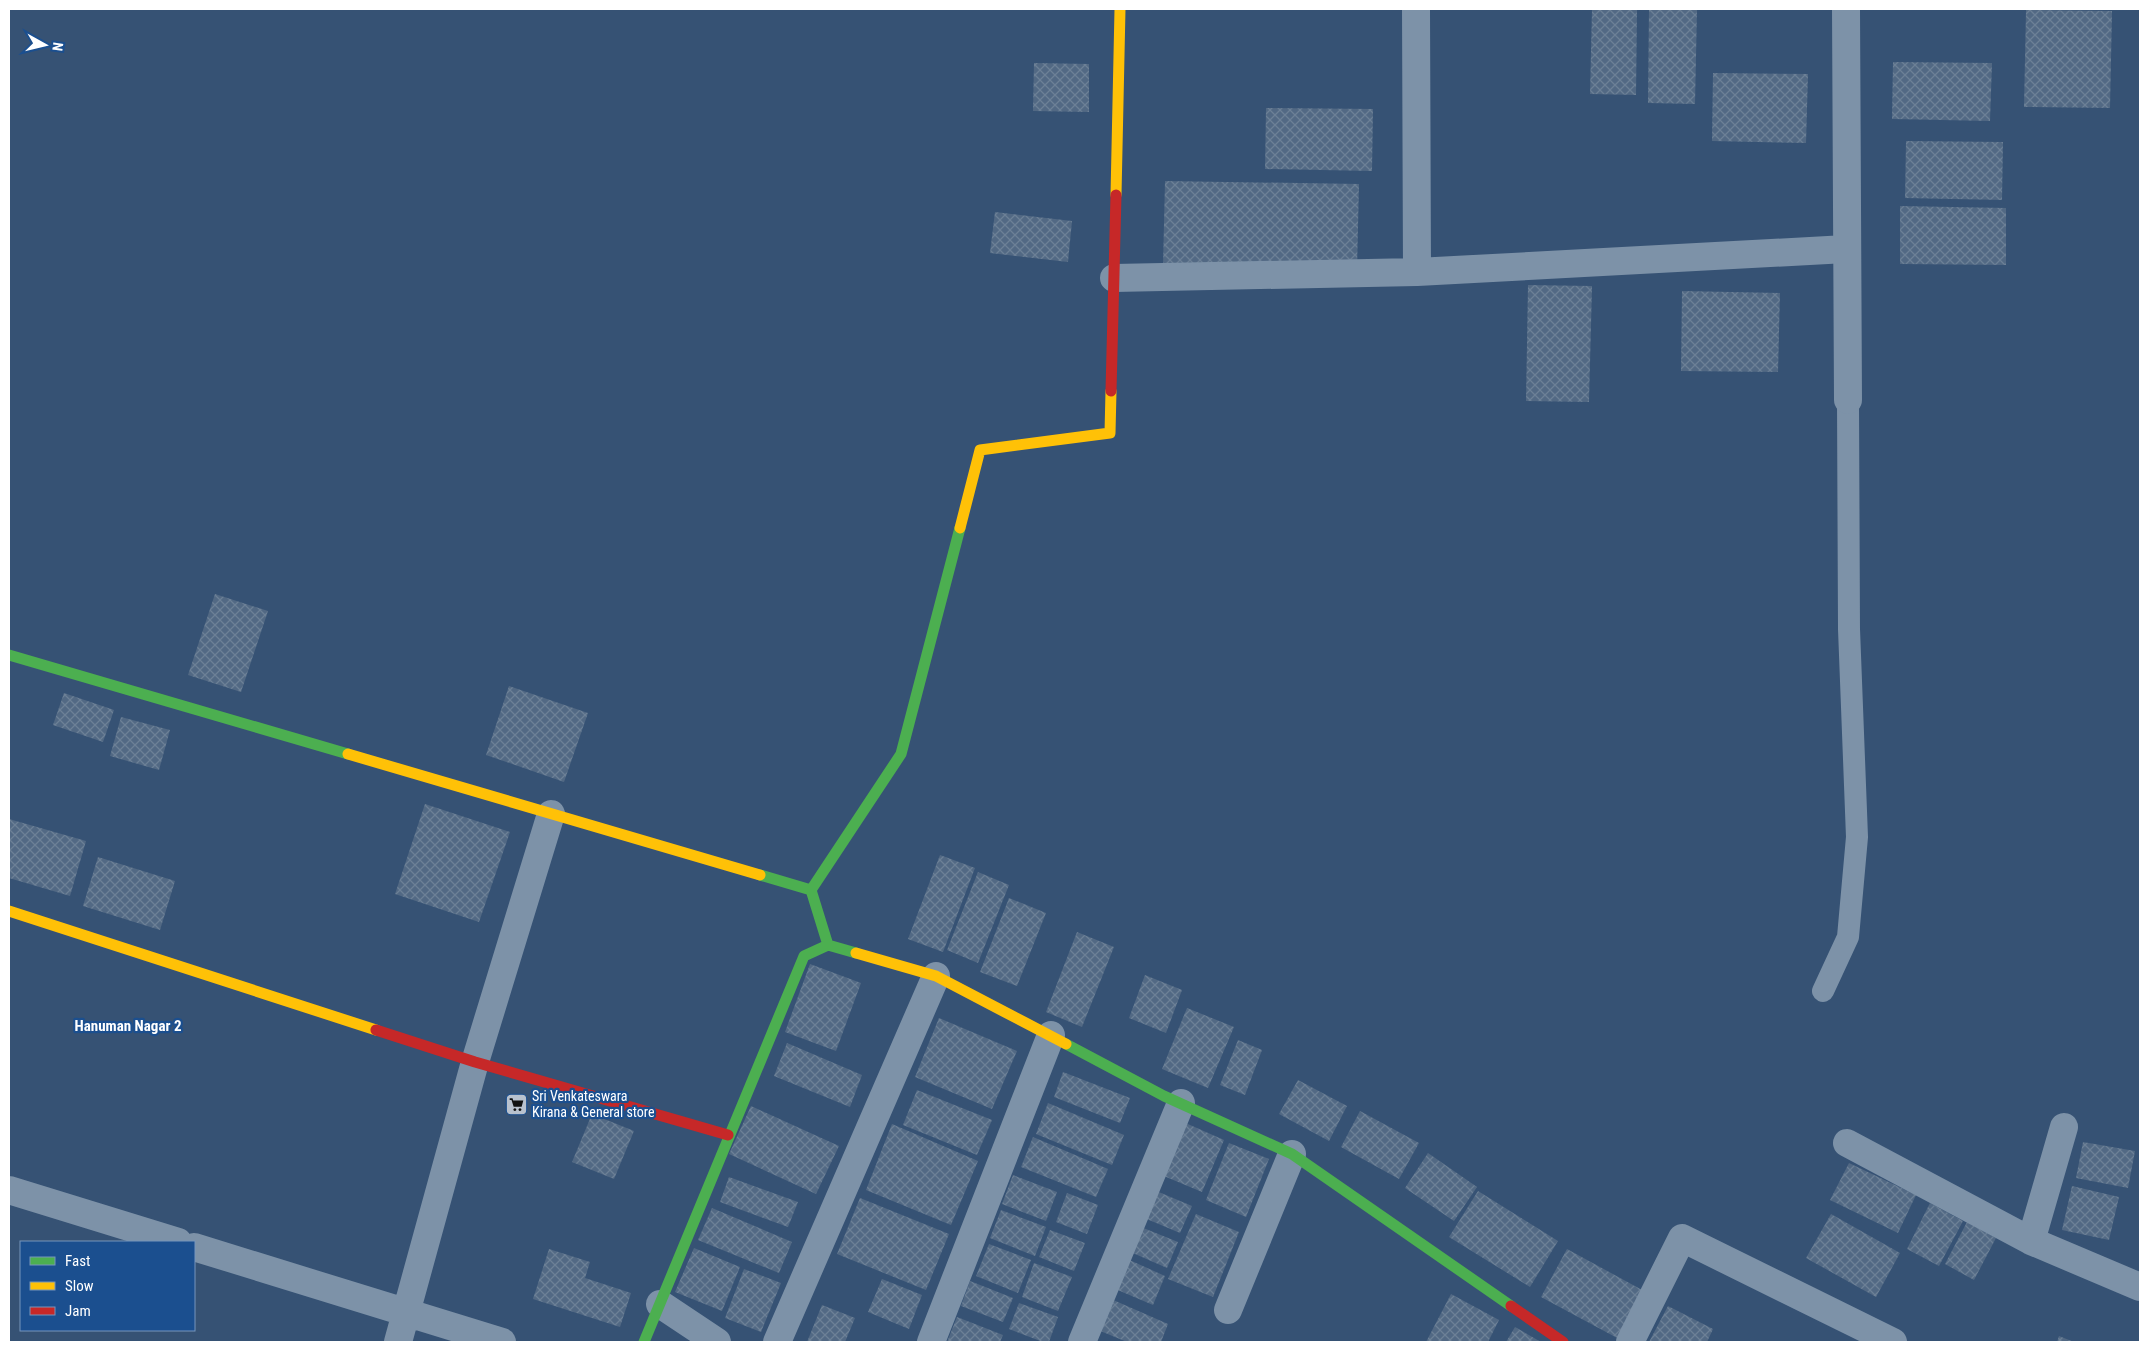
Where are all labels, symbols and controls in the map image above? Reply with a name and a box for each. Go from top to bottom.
north arrow [20,20,70,70]
text: N [49,41,66,52]
district label: Hanuman Nagar 2 [75,1017,181,1035]
place label: Sri Venkateswara Kirana & General store [532,1088,655,1120]
supermarket icon: Sri Venkateswara Kirana & General store [504,1092,528,1116]
legend [20,1241,195,1331]
text: Fast [65,1252,90,1270]
text: Slow [65,1277,94,1295]
text: Jam [65,1302,91,1320]

